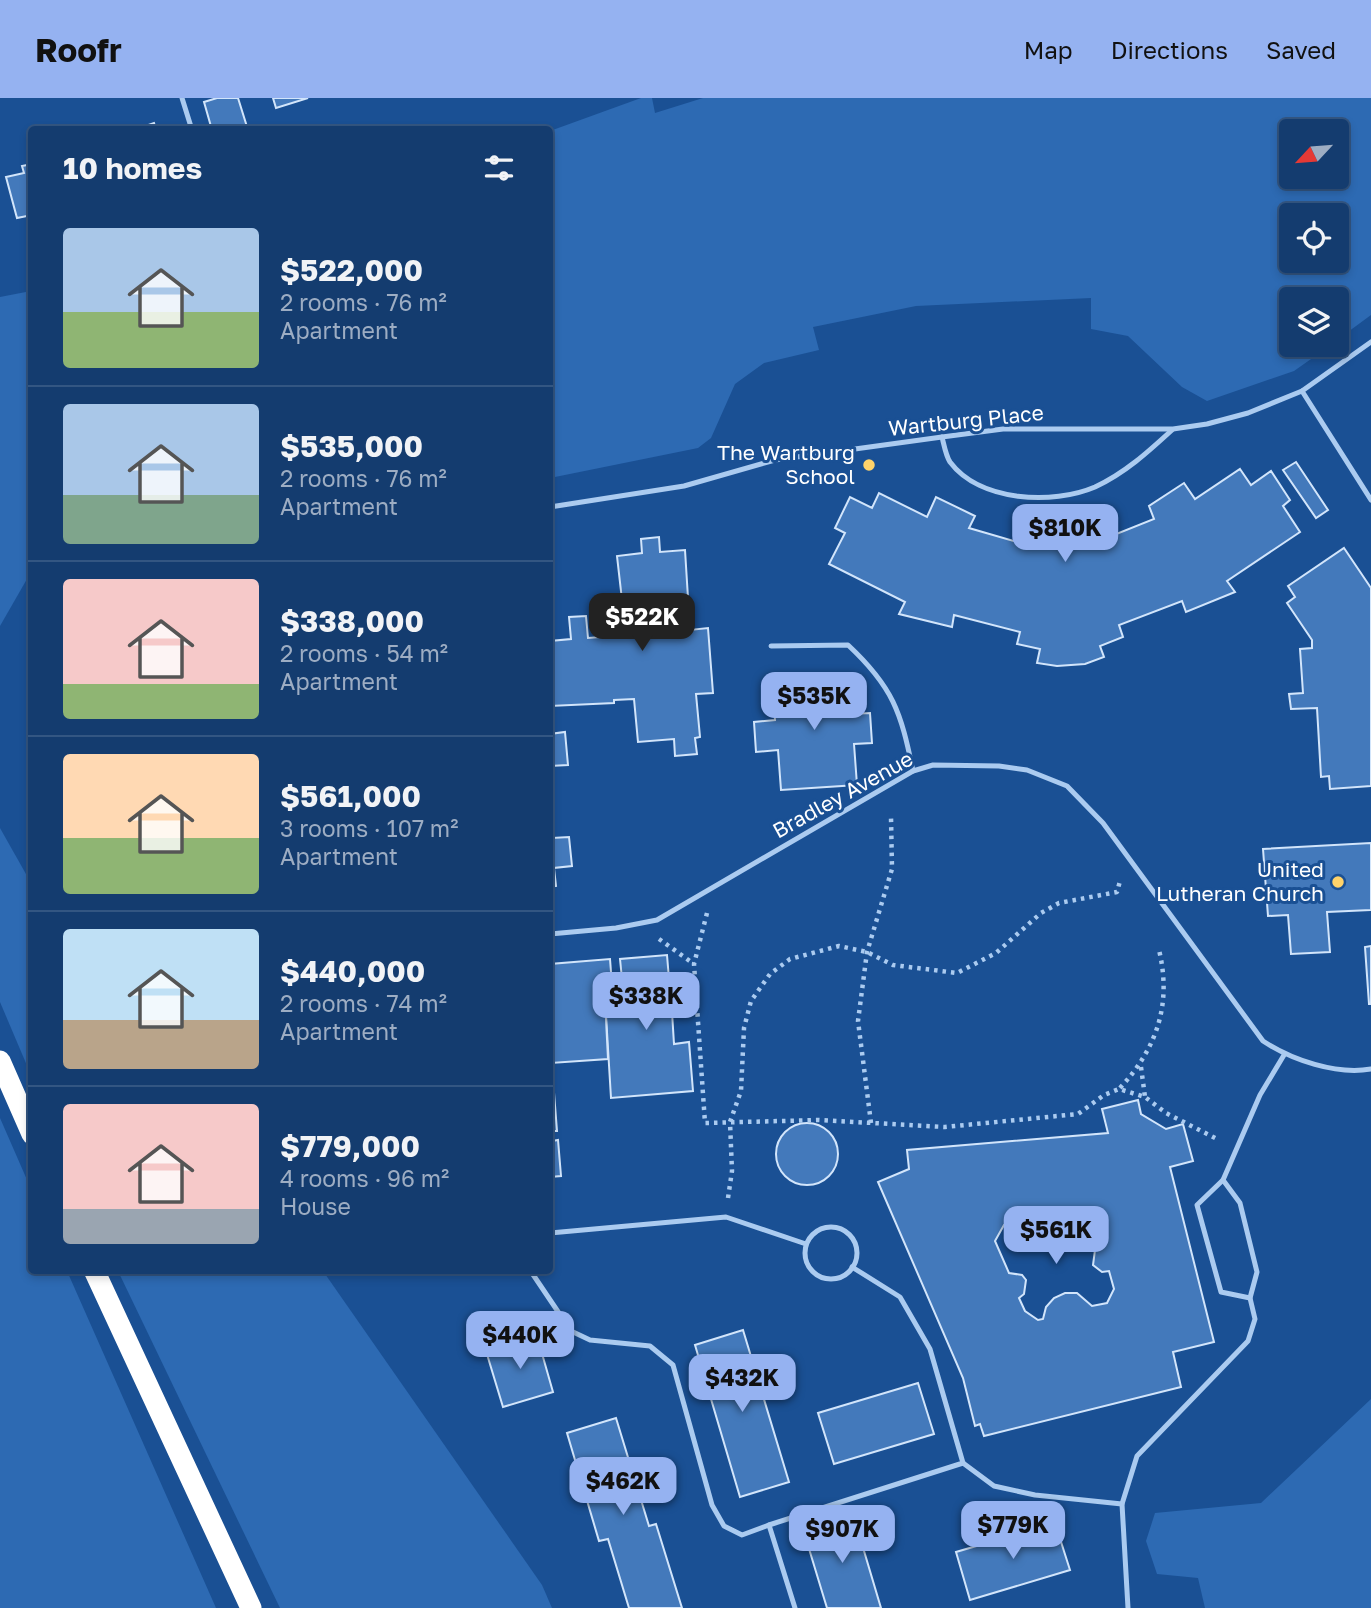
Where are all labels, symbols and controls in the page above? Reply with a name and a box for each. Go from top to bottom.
text: Roofr [35,30,122,69]
text: Map [1024,35,1073,64]
text: Directions [1111,35,1228,64]
text: Saved [1266,35,1336,64]
north arrow [1279,119,1349,189]
map controls [1279,119,1349,357]
icon: filters [480,149,518,187]
text: 10 homes [63,150,202,186]
button: locate [1279,203,1349,273]
text: $522,000 [280,252,423,288]
icon: home [119,256,203,340]
button: layers [1279,287,1349,357]
text: 2 rooms · 76 m² [280,288,447,316]
text: Apartment [280,316,398,344]
street label: Wartburg Place [887,399,1045,441]
text: $535,000 [280,428,423,464]
icon: home [119,432,203,516]
place label: The Wartburg School [717,439,855,489]
marker: The Wartburg School [861,457,877,473]
text: 2 rooms · 76 m² [280,464,447,492]
text: Apartment [280,492,398,520]
pin: $810K [1016,504,1114,564]
text: $810K [1028,513,1102,541]
pin: $522K [593,594,691,653]
text: $522K [605,602,679,630]
text: $338,000 [280,603,424,639]
icon: home [119,607,203,691]
text: 2 rooms · 54 m² [280,639,448,667]
text: Apartment [280,667,398,695]
pin: $535K [765,672,863,732]
text: $535K [777,681,851,709]
street label: Bradley Avenue [768,745,917,843]
text: $561,000 [280,778,421,814]
icon: home [119,782,203,866]
text: 3 rooms · 107 m² [280,814,458,842]
text: Apartment [280,842,398,870]
place label: United Lutheran Church [1156,856,1324,906]
marker: United Lutheran Church [1330,874,1346,890]
text: $440,000 [280,953,425,989]
icon: home [119,957,203,1041]
pin: $338K [597,972,695,1032]
text: $338K [609,981,683,1009]
text: 2 rooms · 74 m² [280,989,447,1017]
text: Apartment [280,1017,398,1045]
text: $779,000 [280,1128,420,1164]
icon: home [119,1132,203,1216]
text: 4 rooms · 96 m² [280,1164,449,1192]
text: House [280,1192,351,1220]
pin: $561K [1007,1206,1105,1266]
text: $561K [1020,1215,1092,1243]
pin: $440K [471,1312,569,1371]
text: $440K [482,1320,558,1348]
pin: $432K [693,1354,791,1414]
text: $432K [705,1363,779,1391]
pin: $462K [574,1458,672,1517]
text: $462K [585,1466,661,1494]
pin: $779K [964,1502,1062,1561]
pin: $907K [793,1506,891,1565]
text: $779K [977,1510,1049,1538]
text: $907K [805,1514,879,1542]

